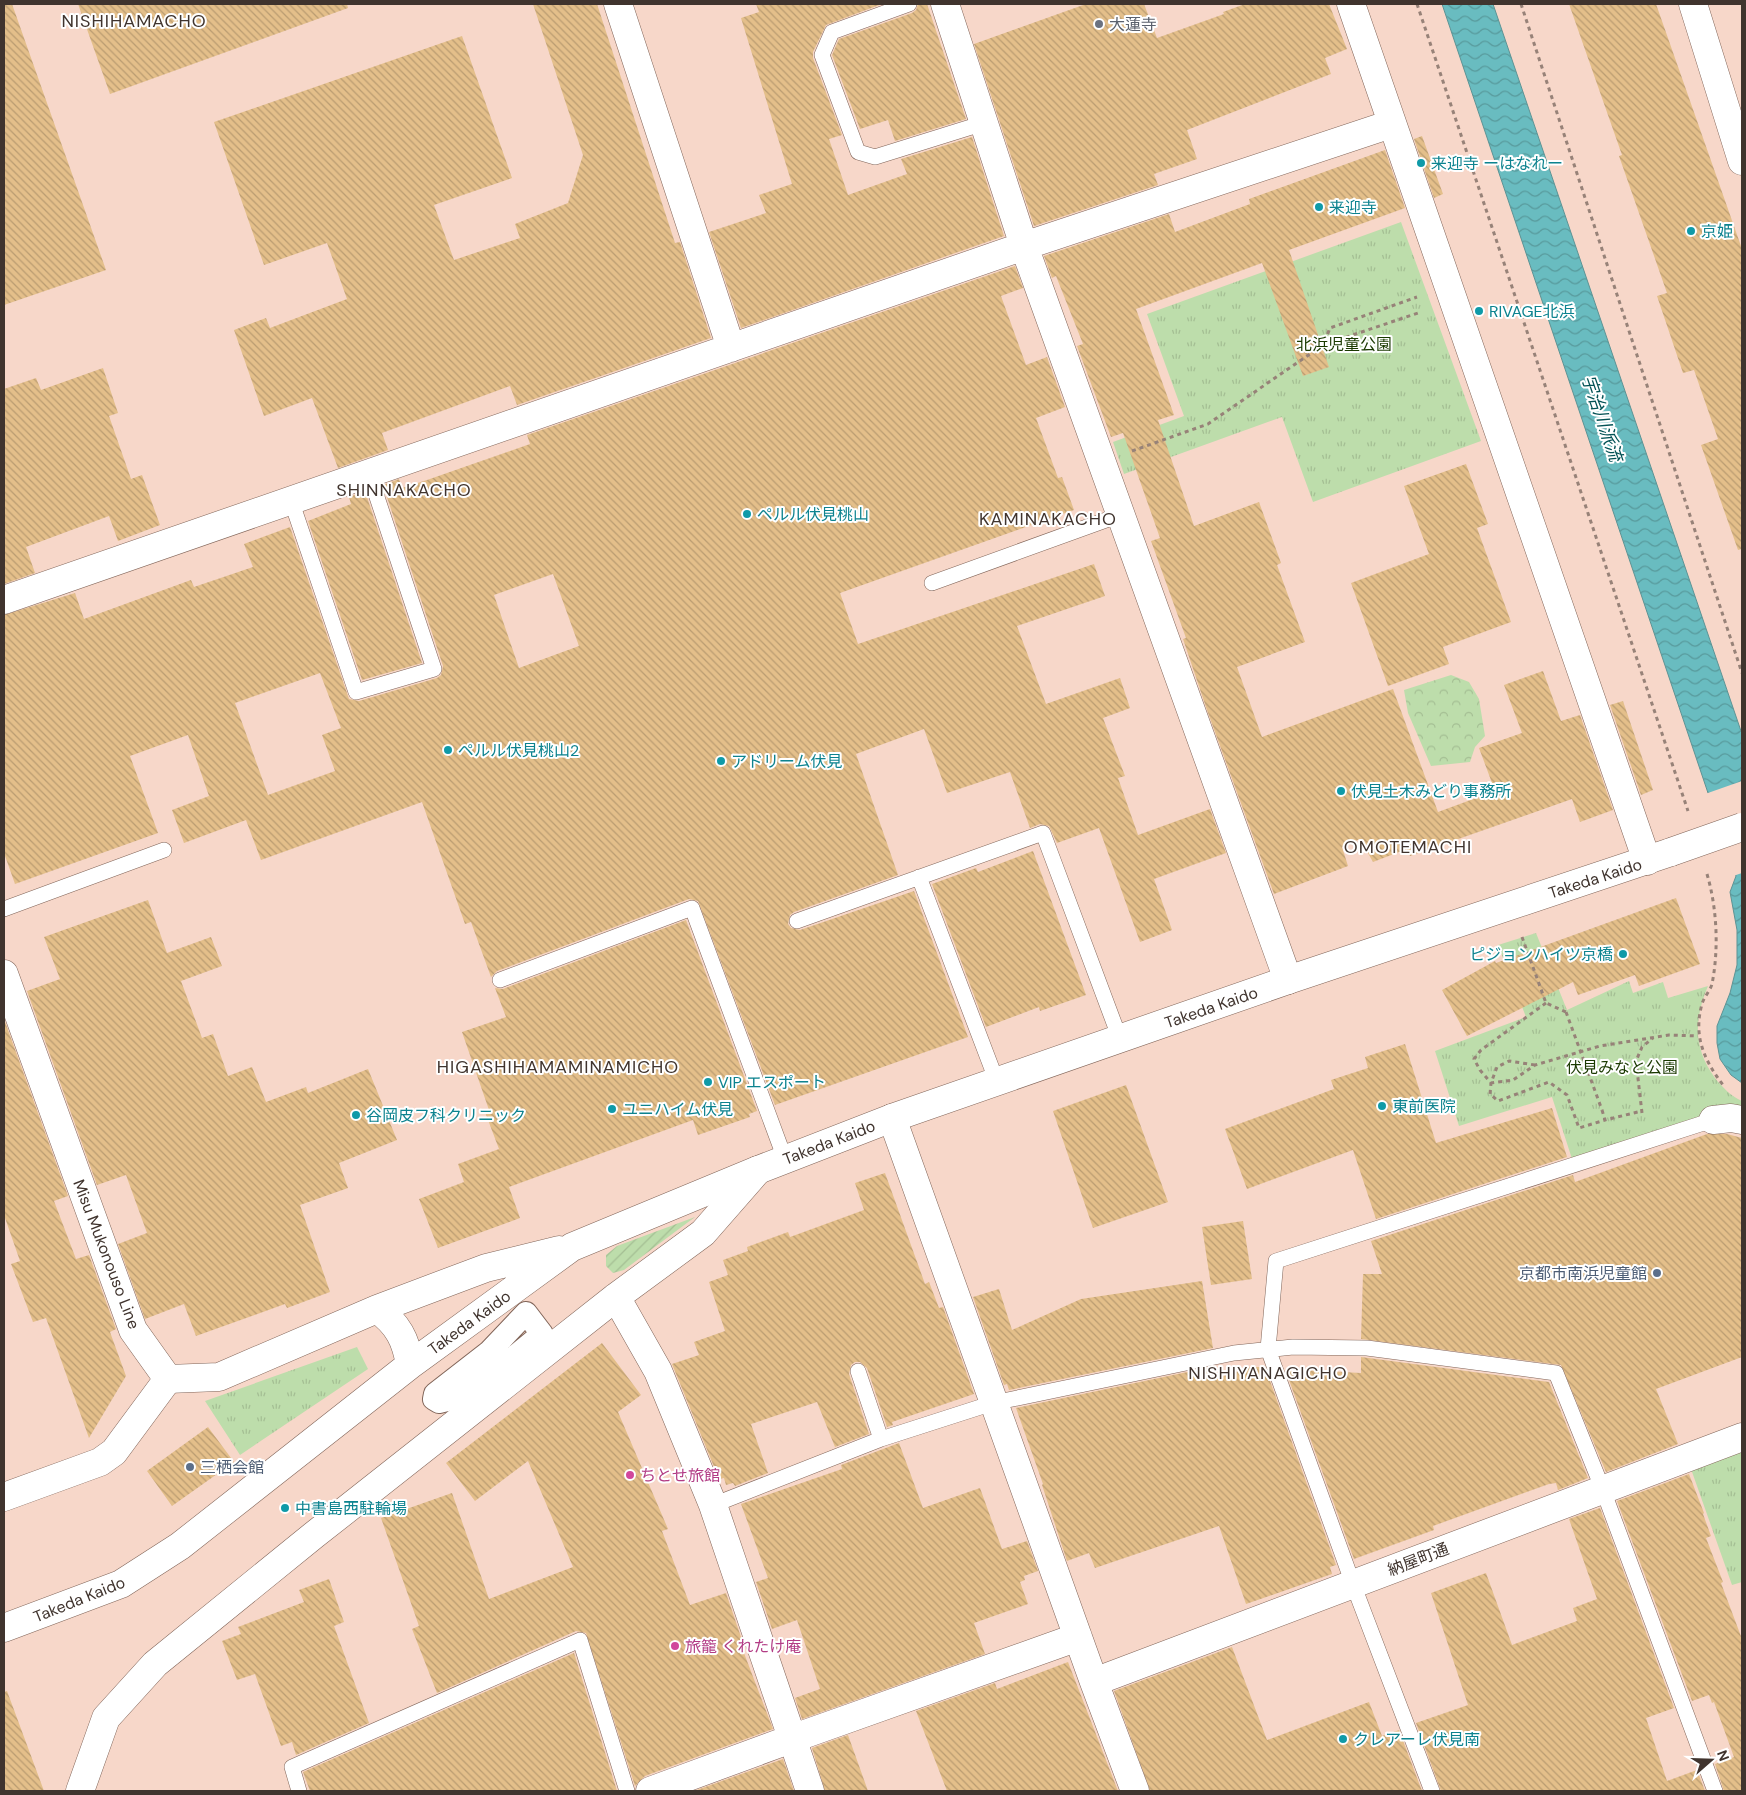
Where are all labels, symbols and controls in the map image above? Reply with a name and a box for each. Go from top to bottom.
district label: NISHIHAMACHO [61,9,207,33]
place label: 大蓮寺 [1109,14,1157,35]
marker: 大蓮寺 [1093,18,1105,30]
place label: 来迎寺 ーはなれー [1431,153,1563,174]
marker: 来迎寺 ーはなれー [1415,157,1427,169]
place label: 来迎寺 [1329,197,1377,218]
marker: 来迎寺 [1313,201,1325,213]
place label: 京姫 [1701,221,1733,242]
marker: 京姫 [1685,225,1697,237]
place label: RIVAGE北浜 [1489,301,1575,322]
marker: RIVAGE北浜 [1473,305,1485,317]
park label: 北浜児童公園 [1296,334,1392,355]
water label: 宇治川派流 [1576,372,1629,467]
district label: SHINNAKACHO [336,478,472,502]
place label: ペルル伏見桃山 [757,504,869,525]
district label: KAMINAKACHO [979,507,1117,531]
marker: ペルル伏見桃山 [741,508,753,520]
place label: ペルル伏見桃山2 [458,740,579,761]
marker: ペルル伏見桃山2 [442,744,454,756]
place label: アドリーム伏見 [731,751,843,772]
marker: アドリーム伏見 [715,755,727,767]
place label: 伏見土木みどり事務所 [1351,781,1511,802]
marker: 伏見土木みどり事務所 [1335,785,1347,797]
district label: OMOTEMACHI [1344,835,1472,859]
street label: Takeda Kaido [1546,853,1645,903]
place label: ピジョンハイツ京橋 [1469,944,1613,965]
marker: ピジョンハイツ京橋 [1617,948,1629,960]
street label: Takeda Kaido [1162,982,1260,1033]
district label: HIGASHIHAMAMINAMICHO [437,1055,679,1079]
park label: 伏見みなと公園 [1566,1057,1678,1078]
place label: VIP エスポート [718,1072,826,1093]
marker: VIP エスポート [702,1076,714,1088]
place label: 東前医院 [1392,1096,1456,1117]
place label: ユニハイム伏見 [622,1099,733,1120]
marker: 東前医院 [1376,1100,1388,1112]
marker: ユニハイム伏見 [606,1103,618,1115]
place label: 谷岡皮フ科クリニック [366,1105,526,1126]
marker: 谷岡皮フ科クリニック [350,1109,362,1121]
street label: Takeda Kaido [780,1115,878,1170]
street label: Misu Mukonouso Line [68,1176,145,1332]
place label: 京都市南浜児童館 [1519,1263,1647,1284]
marker: 京都市南浜児童館 [1651,1267,1663,1279]
street label: Takeda Kaido [424,1285,515,1359]
district label: NISHIYANAGICHO [1188,1361,1348,1385]
place label: 三栖会館 [200,1457,264,1478]
marker: 三栖会館 [184,1461,196,1473]
place label: ちとせ旅館 [640,1465,720,1486]
marker: ちとせ旅館 [624,1469,636,1481]
place label: 中書島西駐輪場 [295,1498,407,1519]
marker: 中書島西駐輪場 [279,1502,291,1514]
street label: 納屋町通 [1385,1538,1452,1581]
street label: Takeda Kaido [30,1572,128,1627]
place label: 旅籠 くれたけ庵 [685,1636,801,1657]
marker: 旅籠 くれたけ庵 [669,1640,681,1652]
place label: クレアーレ伏見南 [1353,1729,1480,1750]
marker: クレアーレ伏見南 [1337,1733,1349,1745]
north arrow [1686,1735,1736,1785]
text: N [1713,1748,1733,1763]

